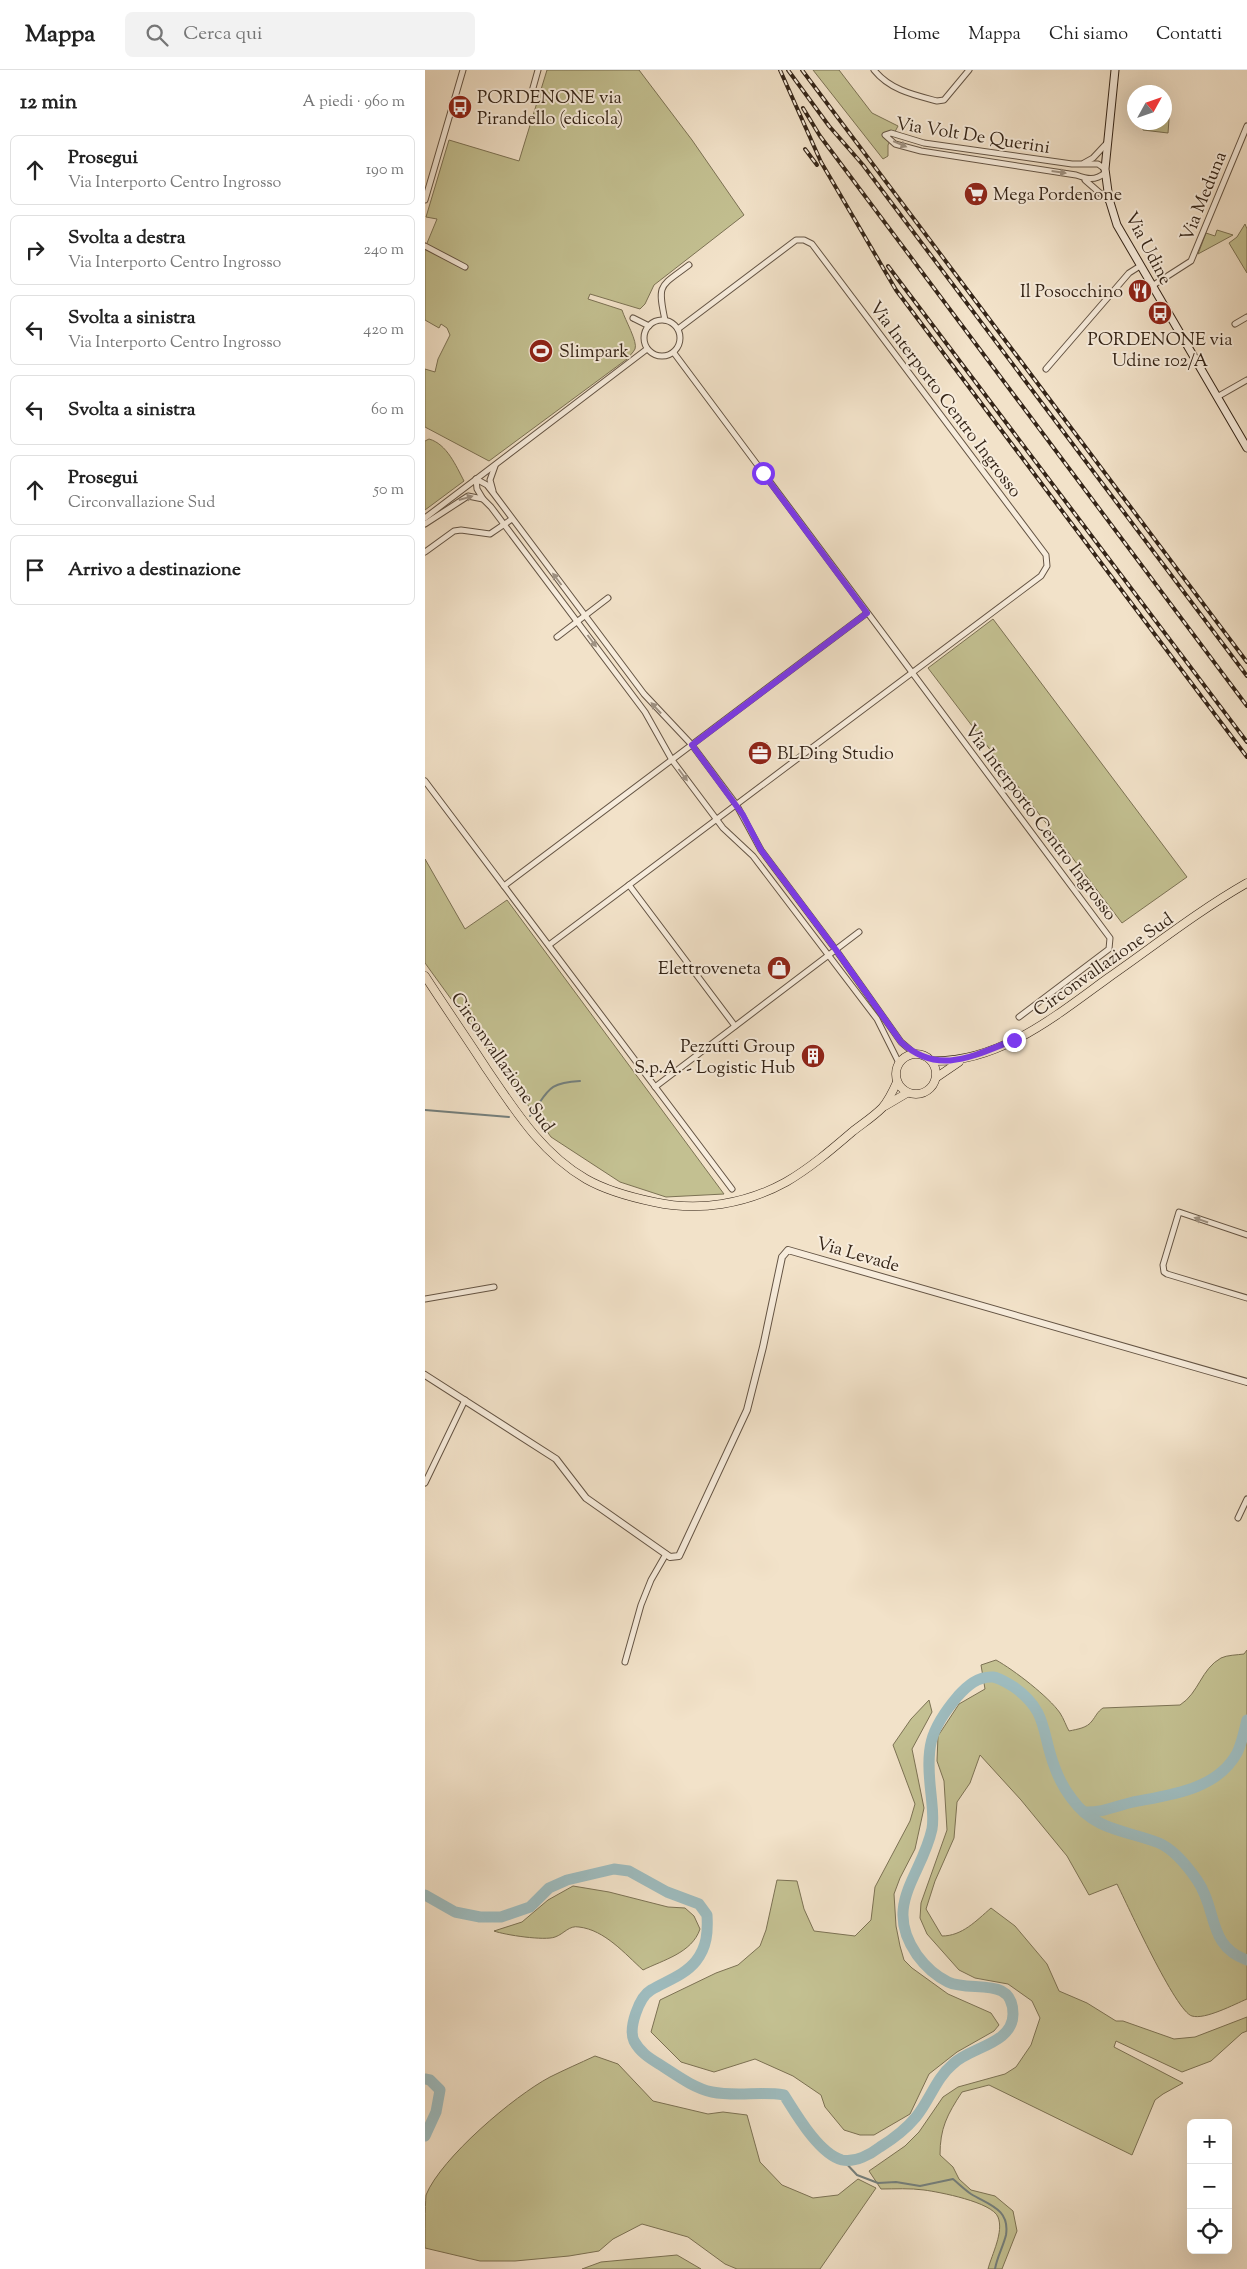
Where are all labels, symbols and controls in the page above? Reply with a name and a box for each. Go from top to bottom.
search box [125,12,475,57]
text: Mappa [25,18,95,52]
icon: search [143,21,171,49]
text: Cerca qui [183,21,262,48]
text: Home [893,22,940,48]
text: Mappa [968,22,1021,48]
text: Chi siamo [1049,22,1128,48]
text: Contatti [1156,22,1222,48]
north arrow [1127,85,1172,130]
place label: PORDENONE via Pirandello (edicola) [477,86,623,133]
text: 12 min [20,88,77,118]
text: A piedi · 960 m [303,91,405,114]
bus stop icon: PORDENONE via Pirandello (edicola) [447,94,473,120]
street label: Via Volt De Querini [894,112,1052,162]
one-way arrow [893,140,908,148]
text: Prosegui [68,145,138,172]
street label: Via Meduna [1175,148,1235,246]
icon: ahead [21,156,49,184]
text: 190 m [366,159,404,182]
one-way arrow [1052,169,1068,177]
text: Via Interporto Centro Ingrosso [68,172,281,195]
supermarket icon: Mega Pordenone [963,181,989,207]
place label: Mega Pordenone [993,183,1122,209]
street label: Via Udine [1117,208,1177,290]
text: Svolta a destra [68,225,185,252]
icon: right [21,236,49,264]
text: 240 m [363,239,404,262]
text: Via Interporto Centro Ingrosso [68,252,281,275]
restaurant icon: Il Posocchino [1127,278,1153,304]
place label: Il Posocchino [1020,280,1123,306]
street label: Via Interporto Centro Ingrosso [862,297,1027,504]
bus stop icon: PORDENONE via Udine 102/A [1147,300,1173,326]
text: Svolta a sinistra [68,305,196,332]
icon: left [21,316,49,344]
text: 420 m [363,319,404,342]
place label: PORDENONE via Udine 102/A [1088,328,1232,375]
text: Via Interporto Centro Ingrosso [68,332,281,355]
sports icon: Slimpark [528,338,554,364]
place label: Slimpark [559,340,629,366]
icon: left [21,396,49,424]
text: Svolta a sinistra [68,397,196,424]
text: 60 m [371,399,404,422]
route start [752,462,775,485]
text: Prosegui [68,465,138,492]
icon: ahead [21,476,49,504]
text: 50 m [373,479,404,502]
text: Circonvallazione Sud [68,492,215,515]
one-way arrow [459,494,474,502]
icon: arrive [21,556,49,584]
text: Arrivo a destinazione [68,557,241,584]
one-way arrow [552,573,563,586]
one-way arrow [587,634,598,647]
one-way arrow [650,703,662,715]
street label: Via Interporto Centro Ingrosso [957,720,1122,927]
office icon: BLDing Studio [747,740,773,766]
place label: BLDing Studio [777,742,894,768]
one-way arrow [678,768,688,782]
street label: Circonvallazione Sud [1029,907,1180,1024]
shop icon: Elettroveneta [766,955,792,981]
place label: Elettroveneta [658,957,761,983]
street label: Circonvallazione Sud [443,988,560,1139]
route end [1003,1029,1026,1052]
place label: Pezzutti Group S.p.A. - Logistic Hub [634,1035,795,1082]
building icon: Pezzutti Group S.p.A. - Logistic Hub [800,1043,826,1069]
one-way arrow [1193,1216,1208,1224]
street label: Via Levade [813,1232,902,1280]
map controls [1187,2119,1232,2254]
button: + [1187,2119,1232,2164]
button: − [1187,2164,1232,2209]
button: locate [1187,2209,1232,2254]

